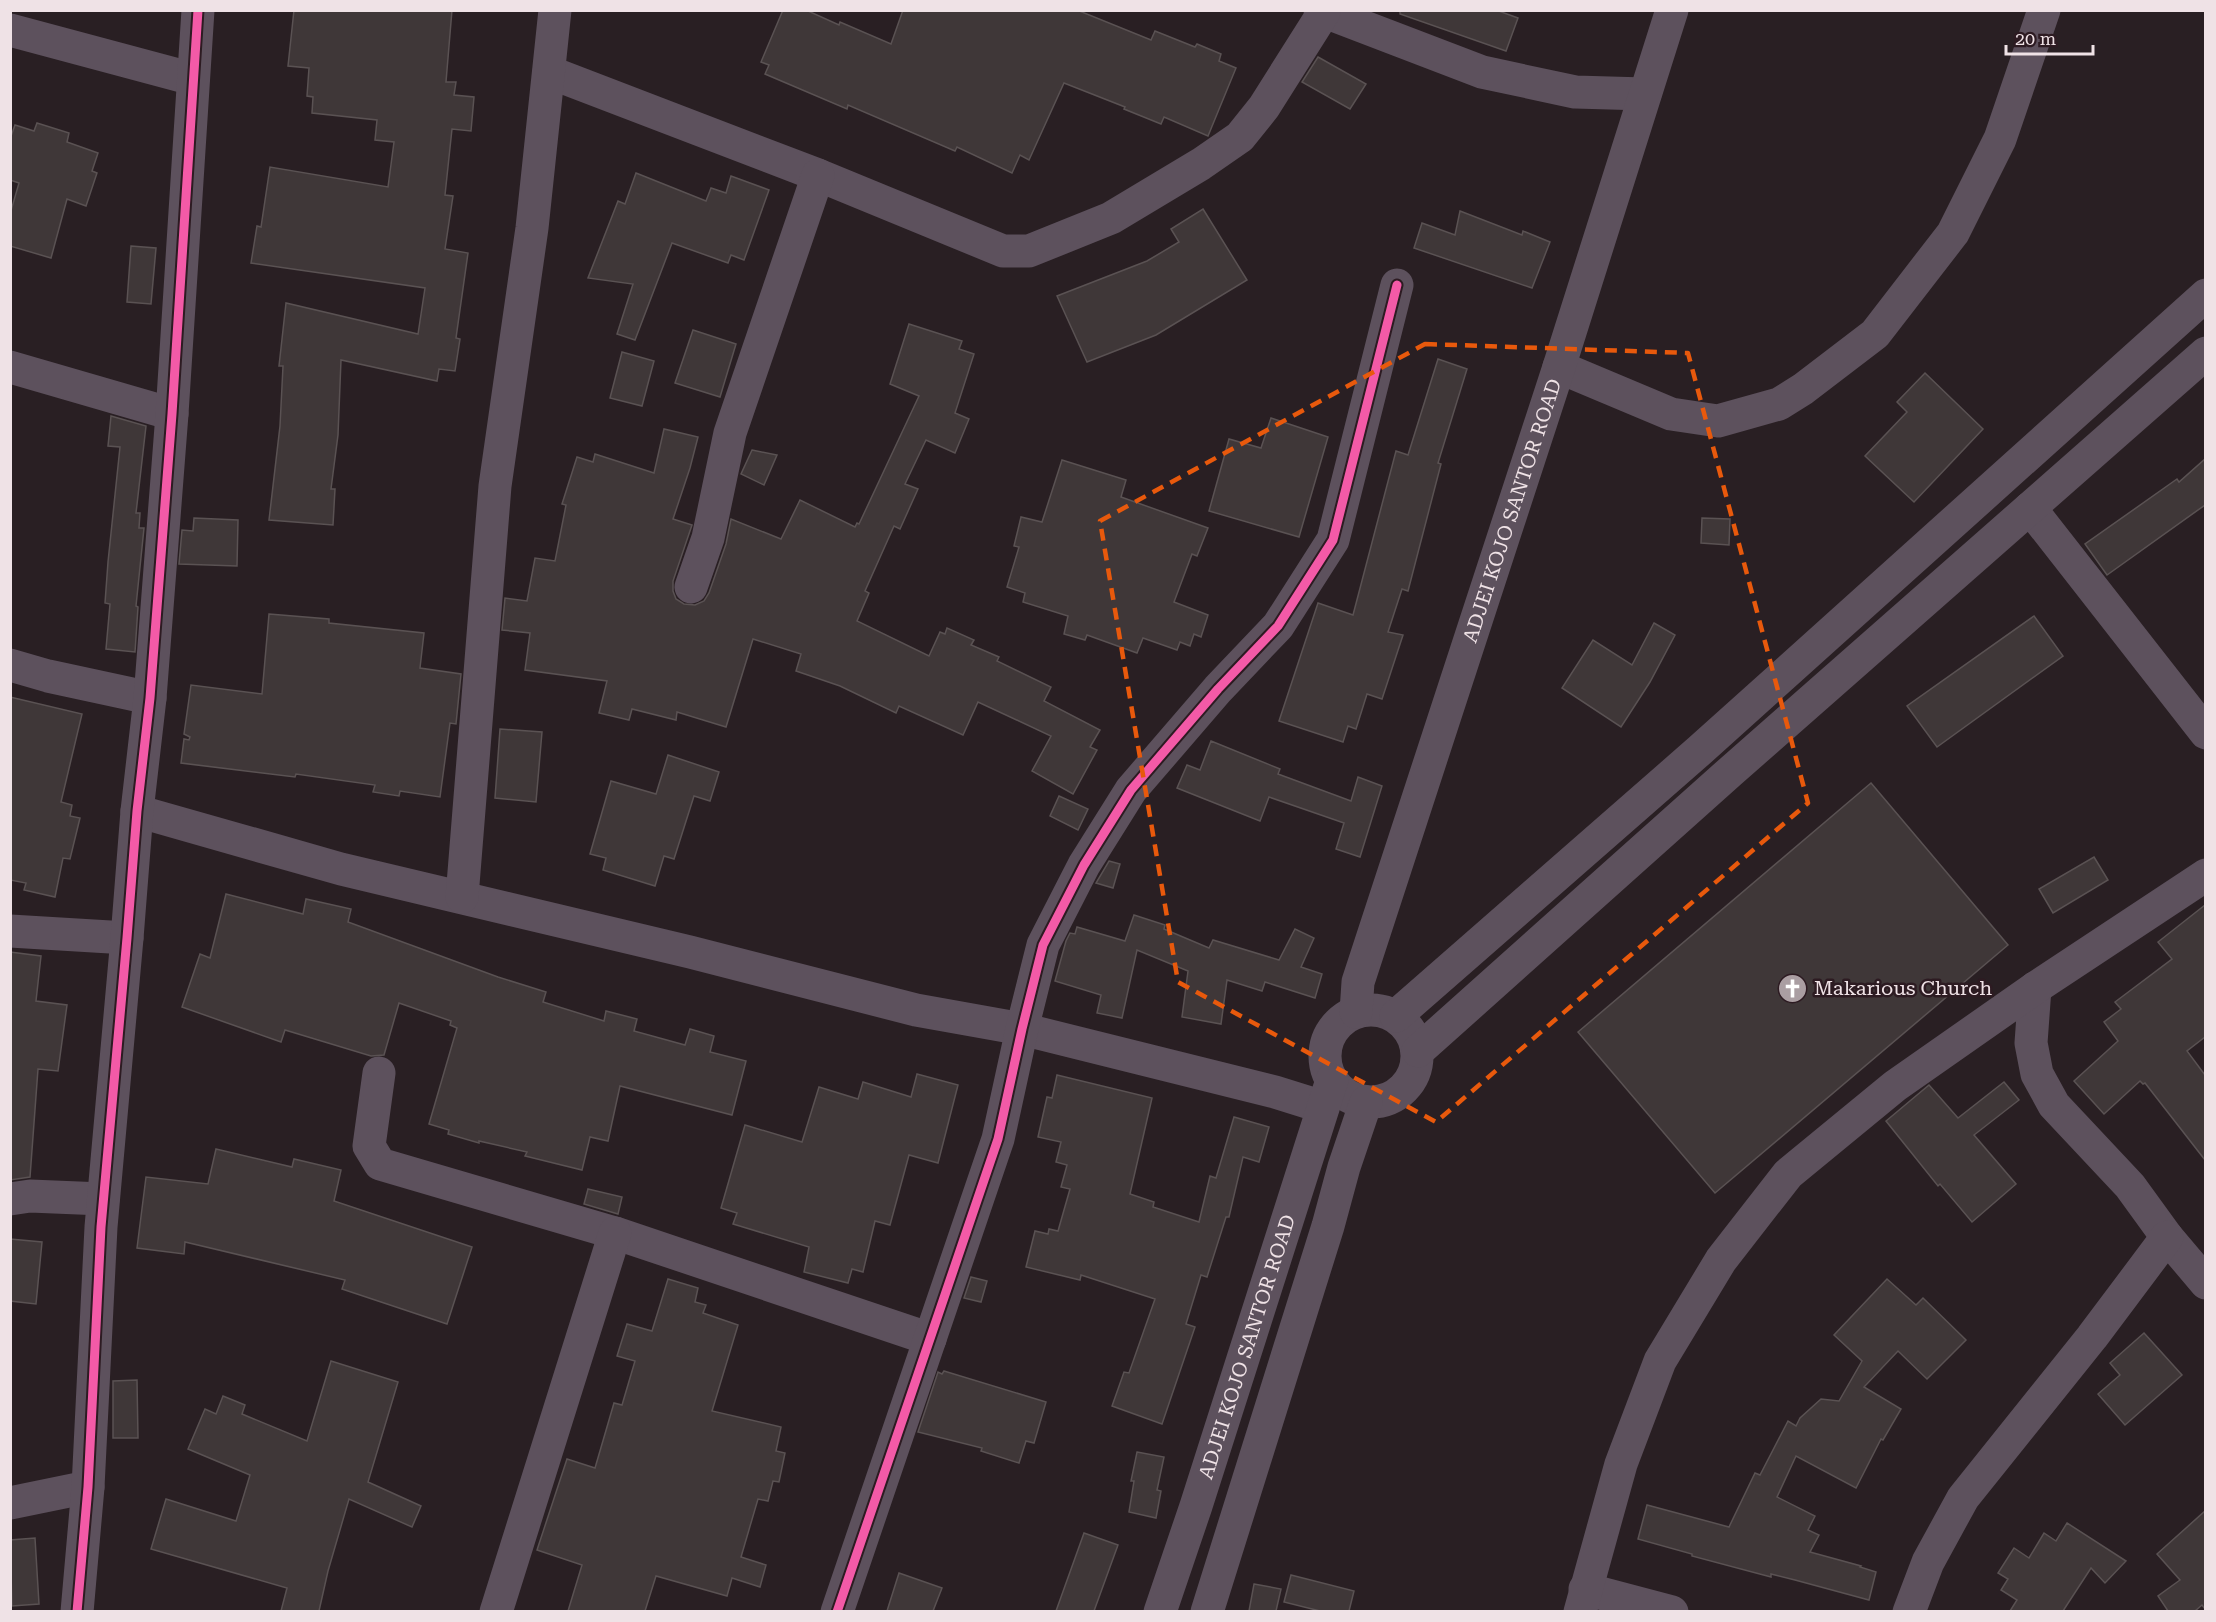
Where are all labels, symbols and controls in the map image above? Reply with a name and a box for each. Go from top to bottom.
scale bar [2006,18,2093,56]
text: 20 m [2015,28,2056,49]
street label: ADJEI KOJO SANTOR ROAD [1458,376,1566,646]
church icon: Makarious Church [1777,972,1809,1004]
place label: Makarious Church [1814,976,1992,1000]
street label: ADJEI KOJO SANTOR ROAD [1193,1212,1300,1482]

